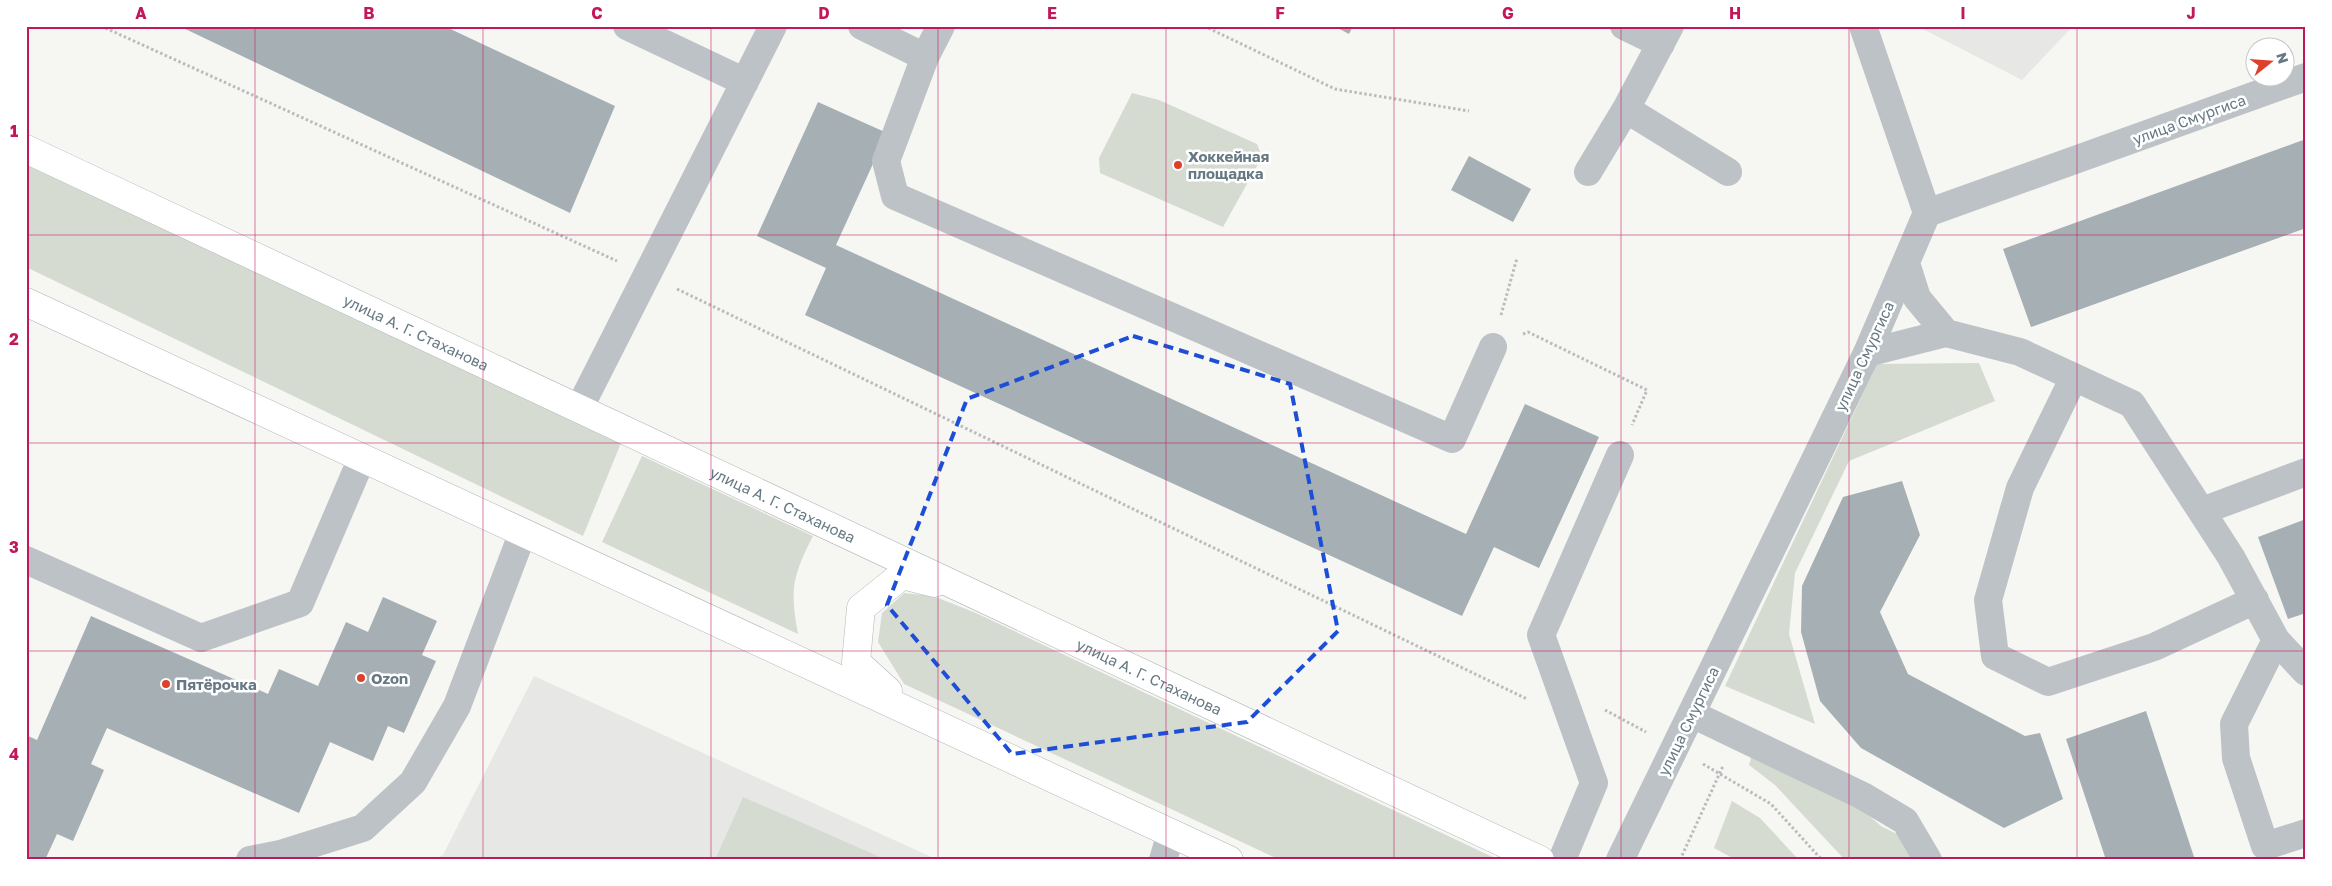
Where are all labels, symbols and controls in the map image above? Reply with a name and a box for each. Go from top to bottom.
text: A [135,3,147,23]
text: B [363,3,375,23]
text: C [591,3,603,23]
text: D [818,3,830,23]
text: E [1047,3,1057,23]
text: F [1275,3,1285,23]
text: G [1502,3,1514,23]
text: H [1729,3,1741,23]
text: I [1960,3,1966,23]
text: J [2186,3,2196,23]
north arrow [2244,38,2294,88]
text: N [2273,50,2293,66]
street label: улица Смургиса [2130,90,2248,148]
text: 1 [10,121,18,141]
place label: Хоккейная площадка [1188,147,1269,182]
marker: Хоккейная площадка [1172,159,1184,171]
street label: улица А. Г. Стаханова [341,290,492,374]
street label: улица Смургиса [1831,298,1897,414]
text: 2 [9,329,19,349]
street label: улица А. Г. Стаханова [707,463,858,546]
text: 3 [9,537,19,557]
street label: улица А. Г. Стаханова [1074,635,1225,718]
street label: улица Смургиса [1654,664,1722,778]
place label: Ozon [371,669,408,687]
marker: Ozon [355,672,367,684]
place label: Пятёрочка [176,675,257,693]
marker: Пятёрочка [160,678,172,690]
text: 4 [9,744,19,764]

